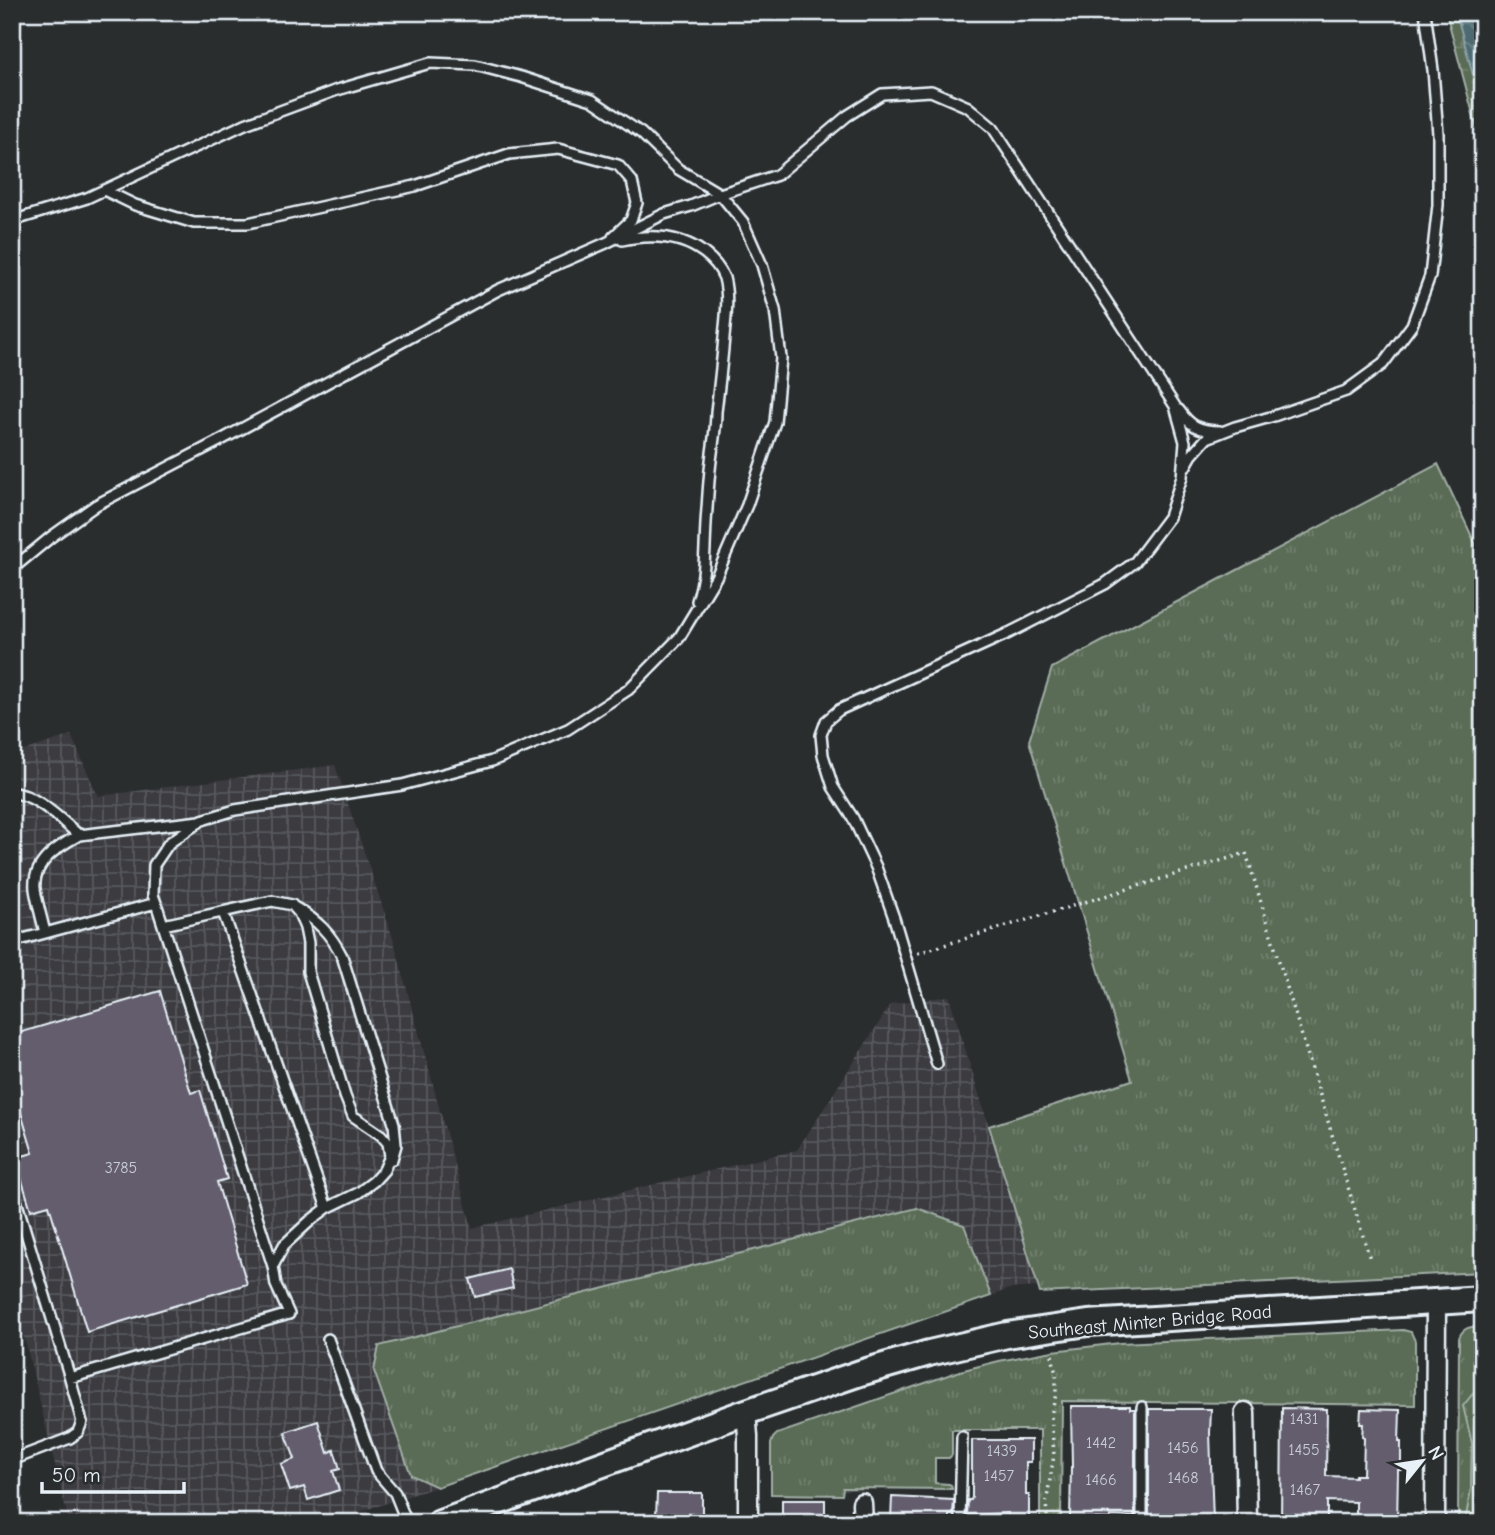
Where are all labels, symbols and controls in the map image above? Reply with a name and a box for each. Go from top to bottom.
house number: 3785 [105,1159,137,1177]
street label: Southeast Minter Bridge Road [1027,1300,1273,1344]
house number: 1431 [1290,1410,1318,1428]
north arrow [1386,1426,1456,1496]
house number: 1442 [1086,1434,1116,1452]
house number: 1456 [1167,1439,1199,1457]
house number: 1455 [1288,1441,1320,1459]
house number: 1439 [987,1442,1017,1460]
text: N [1423,1442,1448,1464]
scale bar [42,1451,184,1495]
text: 50 m [52,1463,101,1487]
house number: 1457 [984,1467,1015,1485]
house number: 1468 [1168,1469,1198,1487]
house number: 1466 [1085,1471,1117,1489]
house number: 1467 [1290,1481,1321,1499]

